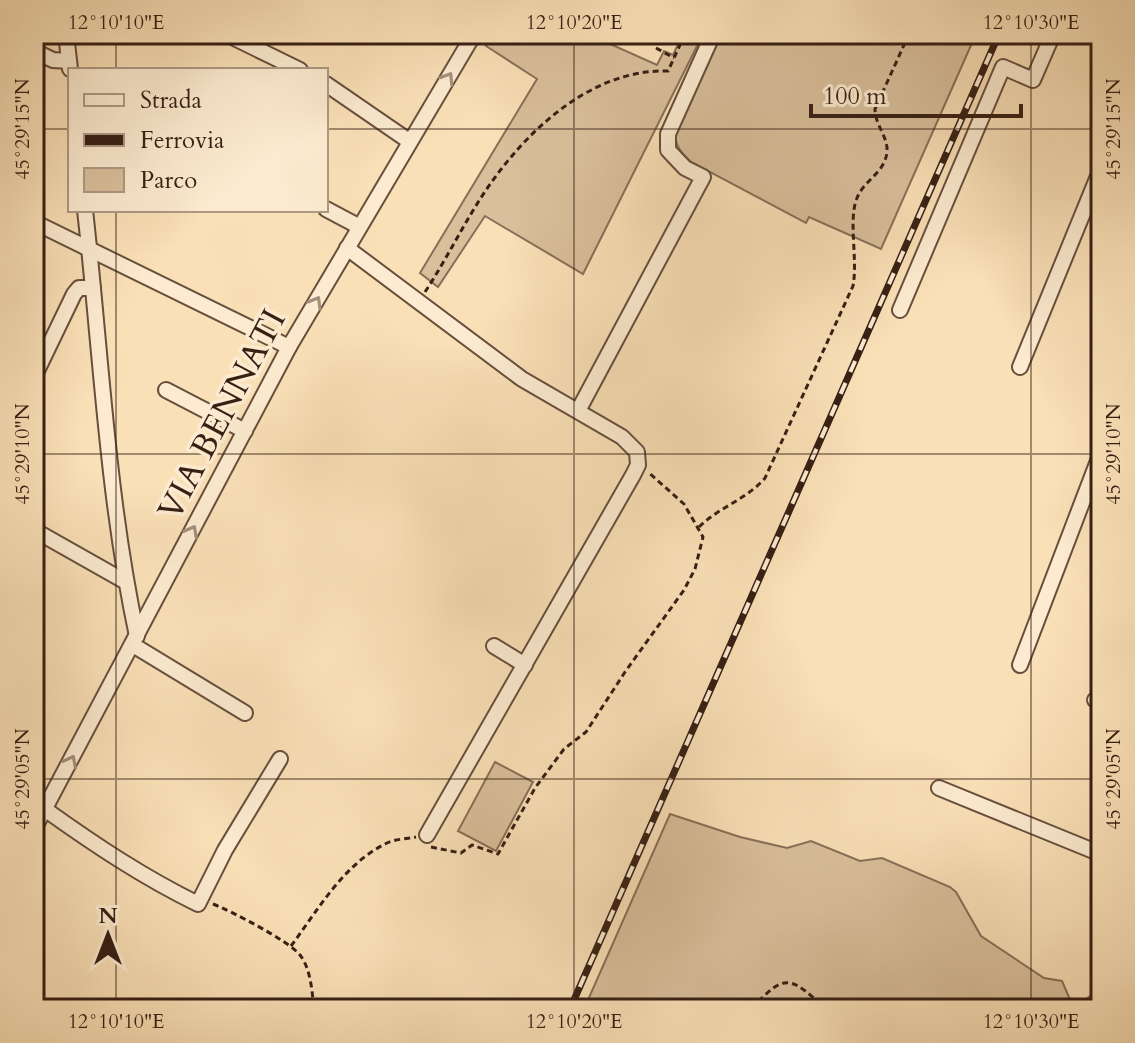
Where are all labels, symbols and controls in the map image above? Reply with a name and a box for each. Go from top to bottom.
text: 12°10'10"E [68,9,164,36]
text: 12°10'20"E [526,9,622,36]
text: 12°10'30"E [983,9,1079,36]
legend [68,68,328,212]
scale bar [811,68,1021,118]
one-way arrow [438,72,453,87]
text: 45°29'15"N [9,78,36,180]
text: 45°29'15"N [1100,78,1127,180]
text: 100 m [823,80,887,113]
text: Strada [140,84,203,117]
text: Ferrovia [140,124,225,157]
text: Parco [140,164,197,197]
one-way arrow [306,296,322,311]
street label: VIA BENNATI [147,301,297,528]
text: 45°29'10"N [9,403,36,505]
text: 45°29'10"N [1100,403,1127,505]
one-way arrow [183,524,198,539]
text: 45°29'05"N [9,728,36,830]
text: 45°29'05"N [1100,728,1127,830]
one-way arrow [62,754,77,769]
north arrow [68,895,148,975]
text: N [98,901,118,931]
text: 12°10'10"E [68,1008,164,1035]
text: 12°10'20"E [526,1008,622,1035]
text: 12°10'30"E [983,1008,1079,1035]

